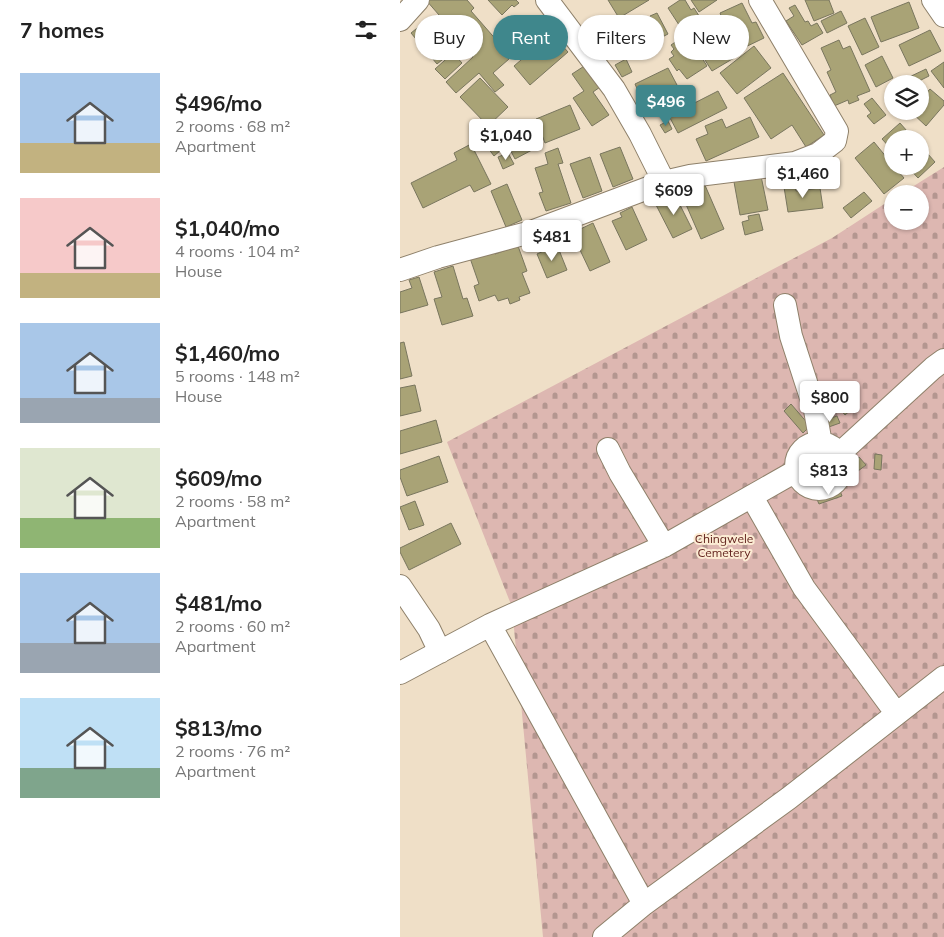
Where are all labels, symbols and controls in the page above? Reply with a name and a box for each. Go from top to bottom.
chip: Buy [415,15,483,60]
chip: Rent [493,15,568,60]
chip: Filters [578,15,664,60]
chip: New [674,15,749,60]
icon: filters [352,16,380,44]
text: 7 homes [20,17,104,43]
map controls [884,75,929,230]
button: layers [884,75,929,120]
pin: $496 [636,84,696,127]
text: $496/mo [175,90,262,116]
text: $496 [647,91,685,111]
icon: home [60,93,120,153]
text: 2 rooms · 68 m² [175,116,290,136]
pin: $1,040 [465,119,547,161]
text: $1,040 [480,125,532,145]
button: + [884,130,929,175]
text: Apartment [175,136,256,156]
pin: $1,460 [762,156,844,199]
text: $1,460 [777,163,829,183]
pin: $609 [644,174,704,216]
text: $609 [655,180,693,200]
button: − [884,185,929,230]
text: $1,040/mo [175,215,280,241]
icon: home [60,218,120,278]
pin: $481 [522,220,582,262]
text: $481 [533,226,571,246]
text: 4 rooms · 104 m² [175,241,300,261]
text: House [175,261,222,281]
text: $1,460/mo [175,340,280,366]
icon: home [60,343,120,403]
text: 5 rooms · 148 m² [175,366,300,386]
pin: $800 [800,380,860,423]
text: House [175,386,222,406]
text: $800 [811,387,849,407]
pin: $813 [799,454,859,496]
text: $813 [810,460,848,480]
text: $609/mo [175,465,262,491]
icon: home [60,468,120,528]
text: 2 rooms · 58 m² [175,491,290,511]
text: Apartment [175,511,256,531]
park label: Chingwele Cemetery [695,531,753,560]
text: $481/mo [175,590,262,616]
icon: home [60,593,120,653]
text: 2 rooms · 60 m² [175,616,290,636]
text: Apartment [175,636,256,656]
text: $813/mo [175,715,262,741]
icon: home [60,718,120,778]
text: 2 rooms · 76 m² [175,741,290,761]
text: Apartment [175,761,256,781]

